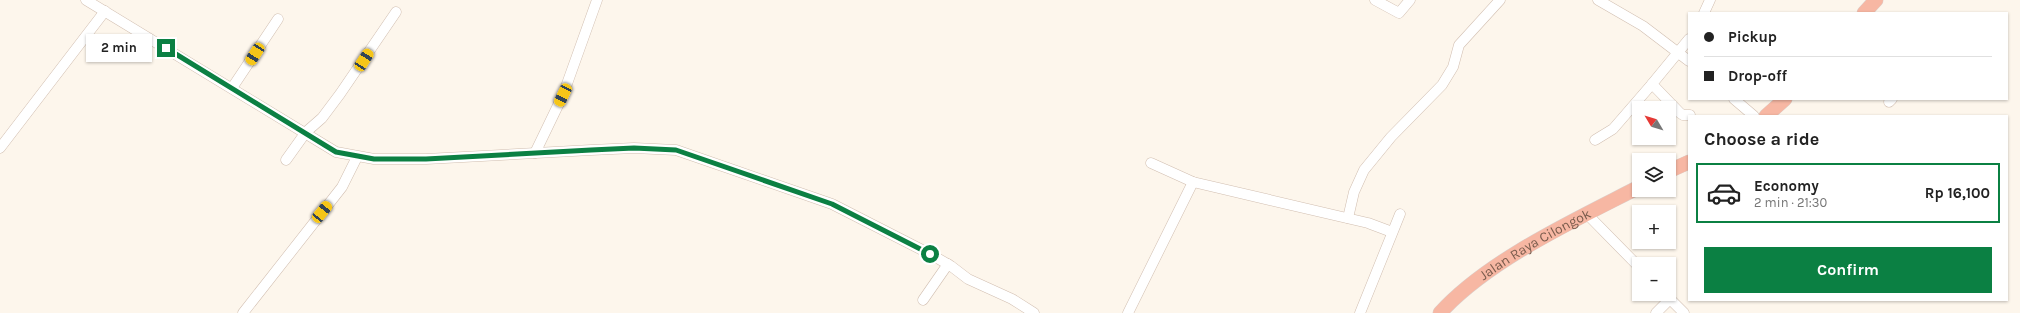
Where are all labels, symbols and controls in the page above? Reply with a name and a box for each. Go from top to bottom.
text: Pickup [1728,28,1777,46]
callout: 2 min [86,34,152,62]
route end [157,39,175,57]
text: 2 min [101,40,137,55]
car [243,41,267,67]
car [352,47,376,73]
text: Drop-off [1728,67,1787,85]
car [552,82,574,108]
north arrow [1632,101,1676,145]
map controls [1632,101,1676,301]
text: Choose a ride [1704,128,1819,150]
button: layers [1632,153,1676,197]
icon: car [1706,175,1742,211]
text: Economy [1754,177,1819,195]
text: Rp 16,100 [1925,184,1990,202]
text: 2 min · 21:30 [1754,195,1827,210]
car [310,199,334,225]
street label: Jalan Raya Cilongok [1476,205,1594,284]
button: + [1632,205,1676,249]
route start [921,245,939,263]
button: Confirm [1704,247,1992,293]
button: − [1632,257,1676,301]

